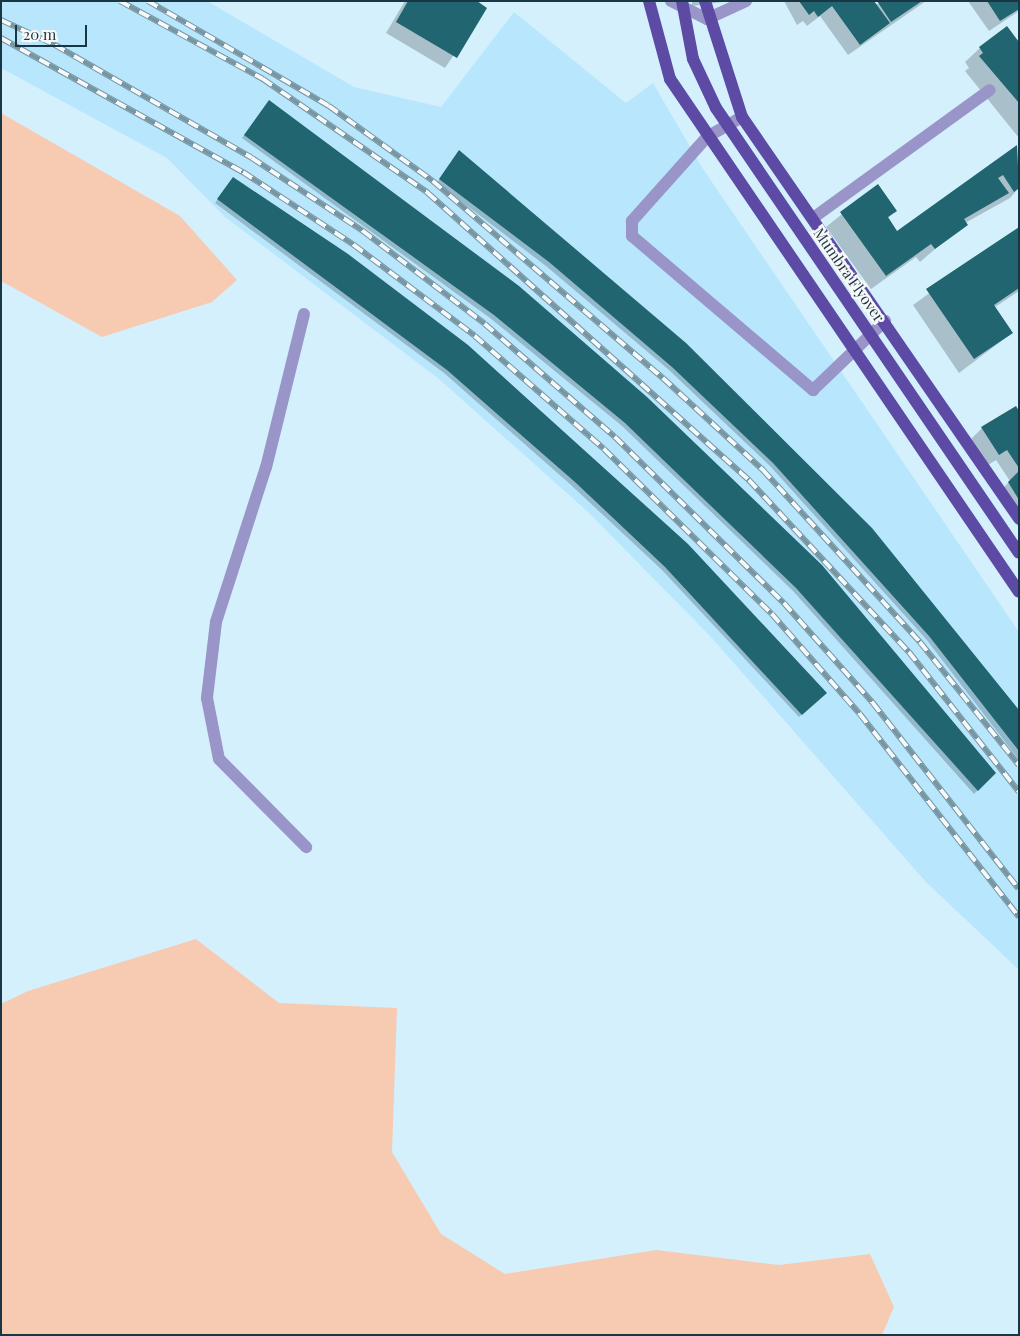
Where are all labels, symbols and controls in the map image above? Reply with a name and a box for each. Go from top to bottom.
scale bar [18,15,90,47]
text: 20 m [23,24,56,44]
street label: Mumbra Flyover [810,224,888,326]

